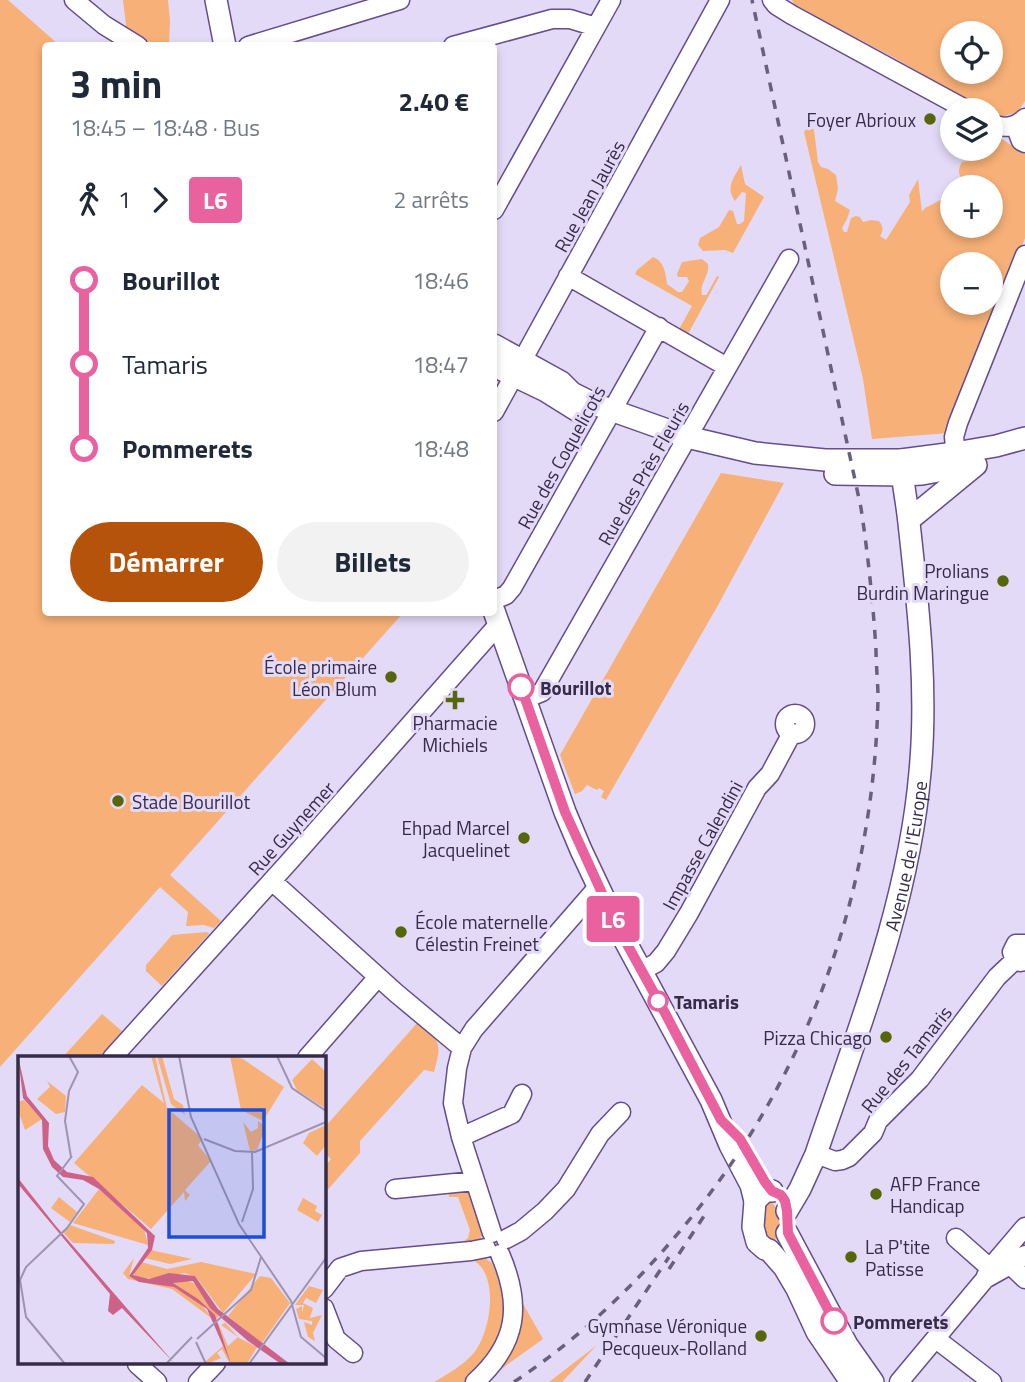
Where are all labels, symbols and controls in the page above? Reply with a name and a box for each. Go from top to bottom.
map controls [940,21,1003,315]
button: locate [940,21,1003,84]
text: 3 min [70,55,162,113]
text: 2.40 € [398,82,469,121]
button: layers [940,98,1003,161]
place label: Foyer Abrioux [806,105,916,134]
text: 18:45 – 18:48 · Bus [70,110,260,145]
marker: Foyer Abrioux [922,111,938,127]
street label: Rue Jean Jaurès [546,134,632,257]
button: + [940,175,1003,238]
icon: walk [70,181,108,219]
icon: forward [141,181,179,219]
text: 1 [118,182,131,217]
text: L6 [203,182,228,218]
text: 2 arrêts [394,182,469,217]
button: − [940,252,1003,315]
text: Bourillot [122,261,220,300]
text: 18:46 [412,263,469,298]
text: Tamaris [122,345,208,384]
text: 18:47 [412,347,469,382]
street label: Rue des Coquelicots [509,380,613,534]
street label: Rue des Près Fleuris [590,395,696,550]
text: Pommerets [122,429,253,468]
text: 18:48 [412,431,469,466]
button: Démarrer [70,522,263,602]
button: Billets [277,522,469,602]
place label: Prolians Burdin Maringue [856,556,989,607]
marker: Prolians Burdin Maringue [995,573,1011,589]
place label: École primaire Léon Blum [264,652,377,703]
marker: École primaire Léon Blum [383,669,399,685]
place label: Bourillot [540,673,612,702]
marker: Bourillot [508,674,534,700]
marker: Pharmacie Michiels [447,692,463,708]
place label: Pharmacie Michiels [412,708,498,759]
street label: Rue Guynemer [241,774,342,882]
street label: Impasse Calendini [654,775,750,915]
street label: Avenue de l'Europe [876,779,934,934]
place label: Stade Bourillot [132,787,250,816]
marker: Stade Bourillot [110,793,126,809]
place label: Ehpad Marcel Jacquelinet [402,813,510,864]
marker: Ehpad Marcel Jacquelinet [516,830,532,846]
line badge: L6 [582,896,644,942]
text: L6 [601,901,625,937]
place label: École maternelle Célestin Freinet [415,907,548,958]
marker: École maternelle Célestin Freinet [393,924,409,940]
place label: Tamaris [674,987,739,1016]
marker: Tamaris [648,991,668,1011]
street label: Rue des Tamaris [854,999,959,1119]
place label: Pizza Chicago [763,1023,872,1052]
marker: Pizza Chicago [878,1029,894,1045]
inset map [18,1056,326,1364]
place label: AFP France Handicap [890,1169,980,1220]
marker: AFP France Handicap [868,1186,884,1202]
place label: La P'tite Patisse [865,1232,930,1283]
marker: La P'tite Patisse [843,1249,859,1265]
place label: Pommerets [853,1307,949,1336]
marker: Pommerets [821,1308,847,1334]
place label: Gymnase Véronique Pecqueux-Rolland [588,1311,747,1362]
marker: Gymnase Véronique Pecqueux-Rolland [753,1328,769,1344]

